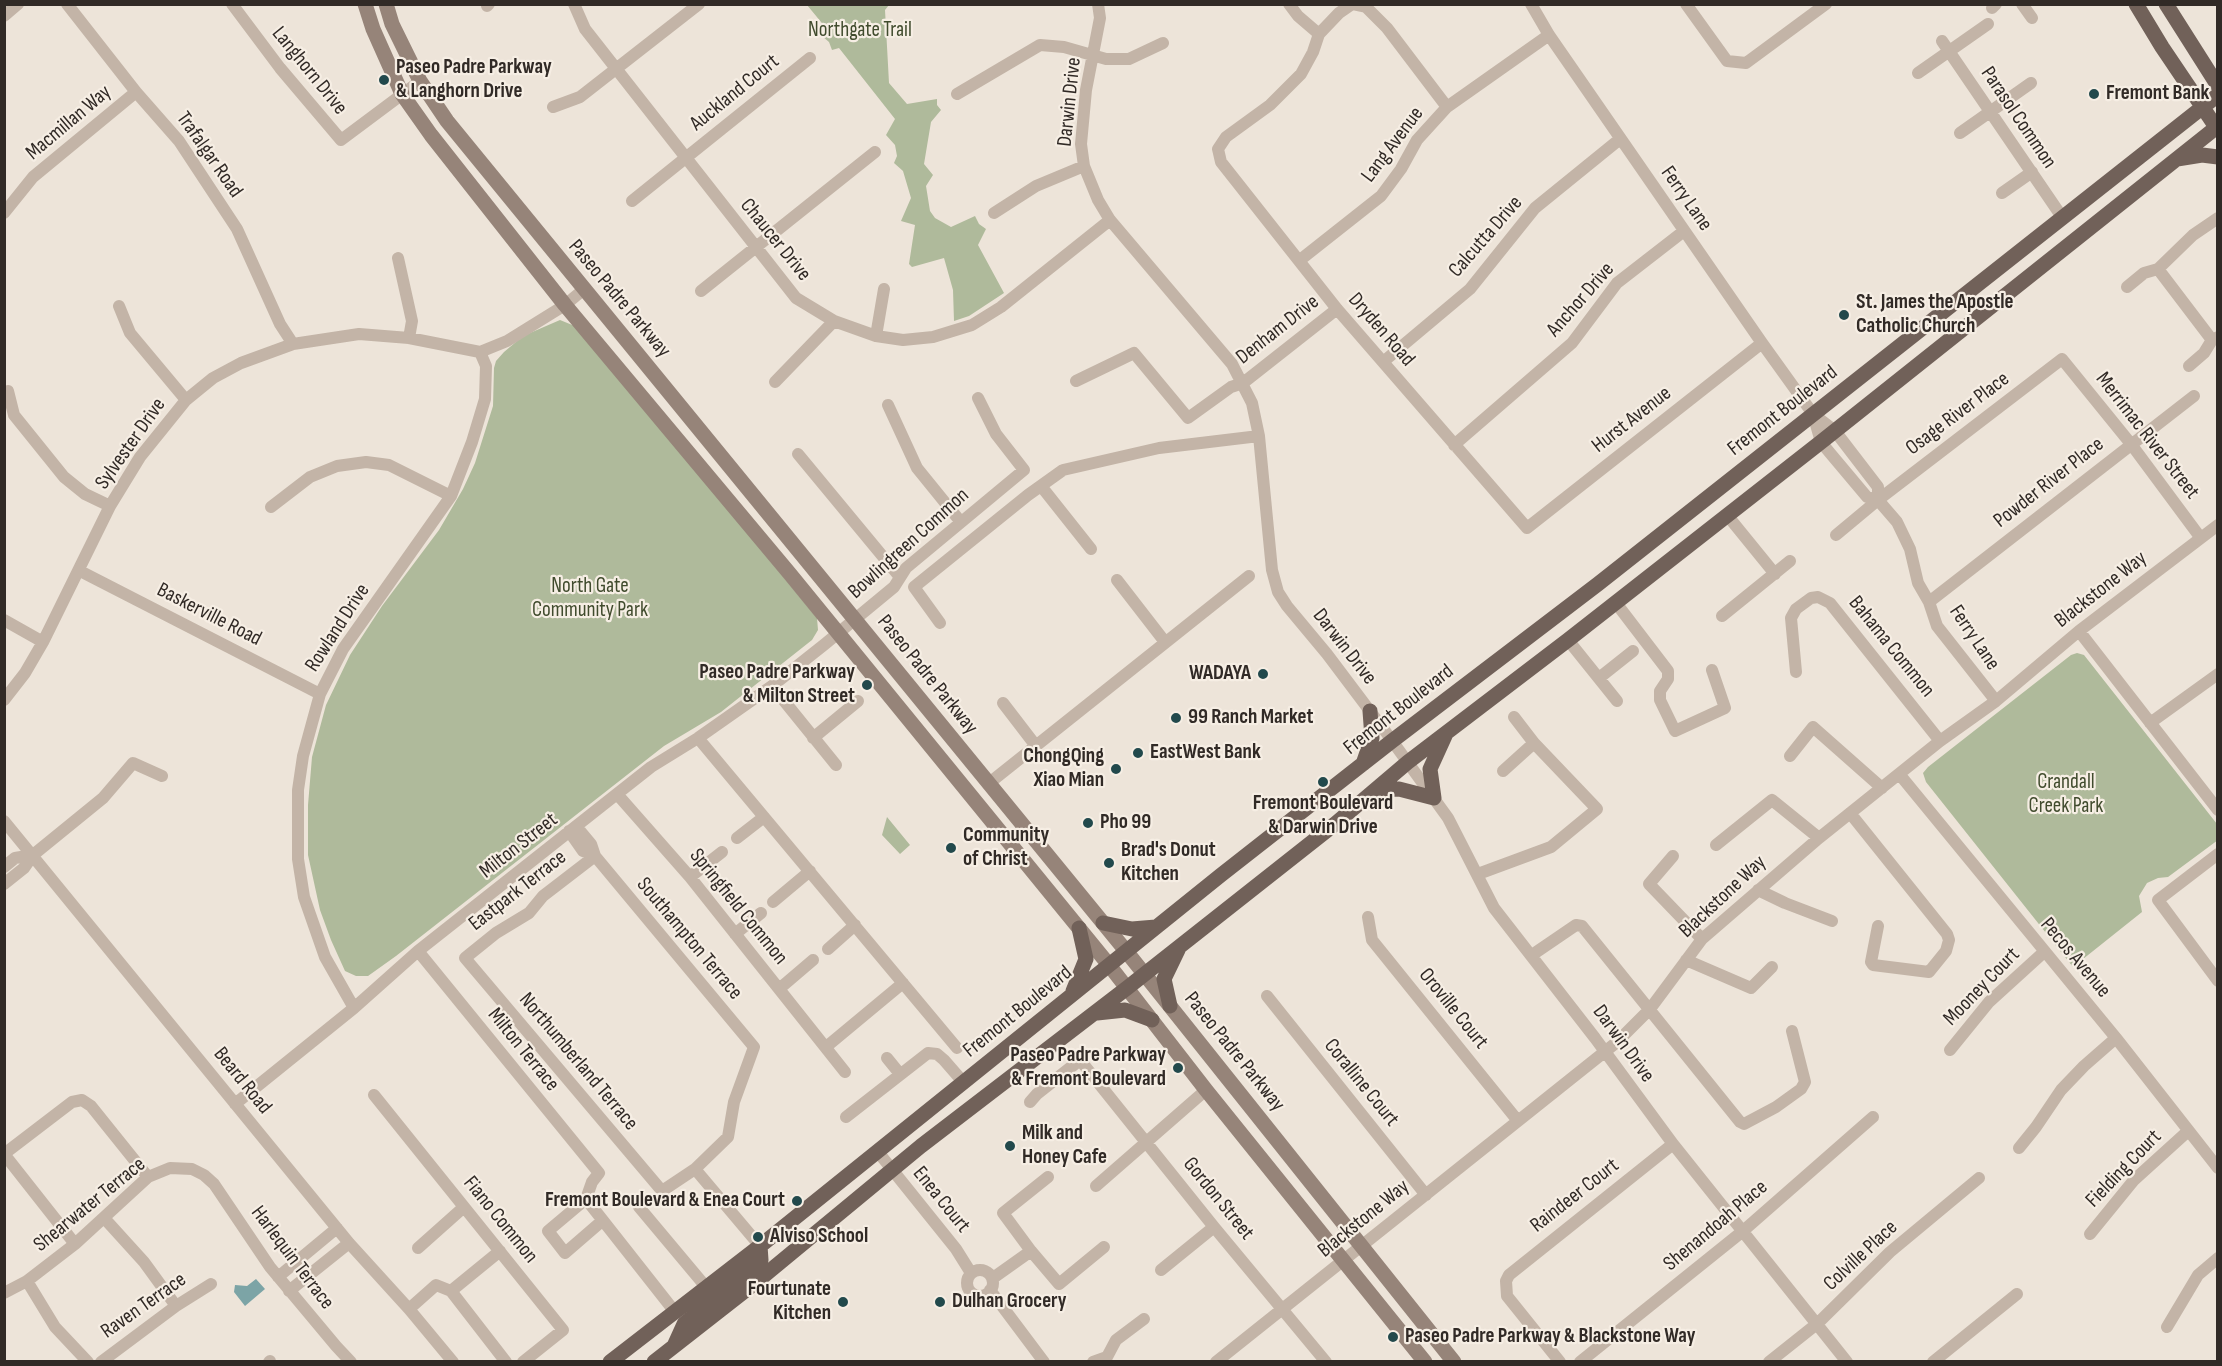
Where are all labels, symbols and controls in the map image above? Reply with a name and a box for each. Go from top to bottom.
park label: Northgate Trail [808,18,912,44]
street label: Langhorn Drive [266,22,352,120]
street label: Auckland Court [685,49,785,137]
place label: Paseo Padre Parkway & Langhorn Drive [396,55,552,105]
street label: Darwin Drive [1053,56,1087,148]
street label: Parasol Common [1975,62,2061,174]
marker: Paseo Padre Parkway & Langhorn Drive [377,73,391,87]
street label: Macmillan Way [21,80,117,166]
place label: Fremont Bank [2106,81,2209,107]
marker: Fremont Bank [2087,87,2101,101]
street label: Lang Avenue [1356,102,1430,188]
street label: Trafalgar Road [170,107,248,203]
street label: Ferry Lane [1655,162,1717,236]
street label: Calcutta Drive [1444,191,1528,283]
street label: Chaucer Drive [734,194,816,286]
street label: Paseo Padre Parkway [562,235,676,363]
street label: Anchor Drive [1542,258,1620,342]
street label: Dryden Road [1342,288,1420,372]
street label: Denham Drive [1232,290,1324,370]
place label: St. James the Apostle Catholic Church [1856,290,2014,340]
marker: St. James the Apostle Catholic Church [1837,308,1851,322]
street label: Fremont Boulevard [1723,360,1843,462]
street label: Osage River Place [1901,367,2015,461]
street label: Merrimac River Street [2090,368,2204,504]
street label: Hurst Avenue [1587,381,1677,459]
street label: Sylvester Drive [90,394,172,494]
street label: Powder River Place [1989,432,2109,534]
street label: Bowlingreen Common [843,483,975,605]
street label: Blackstone Way [2050,546,2152,634]
park label: North Gate Community Park [532,574,648,624]
street label: Baskerville Road [153,578,265,652]
street label: Rowland Drive [300,579,376,677]
street label: Bahama Common [1843,591,1939,703]
street label: Ferry Lane [1943,601,2005,675]
street label: Darwin Drive [1307,604,1381,690]
street label: Paseo Padre Parkway [871,610,983,740]
street label: Fremont Boulevard [1339,659,1459,761]
place label: Paseo Padre Parkway & Milton Street [699,660,855,710]
place label: WADAYA [1189,661,1251,687]
marker: WADAYA [1256,667,1270,681]
marker: Paseo Padre Parkway & Milton Street [860,678,874,692]
place label: 99 Ranch Market [1188,705,1313,731]
marker: 99 Ranch Market [1169,711,1183,725]
place label: EastWest Bank [1150,740,1261,766]
place label: ChongQing Xiao Mian [1023,744,1104,794]
marker: EastWest Bank [1131,746,1145,760]
marker: ChongQing Xiao Mian [1109,762,1123,776]
park label: Crandall Creek Park [2029,770,2103,820]
marker: Fremont Boulevard & Darwin Drive [1316,775,1330,789]
place label: Fremont Boulevard & Darwin Drive [1253,791,1393,841]
street label: Milton Street [475,808,563,884]
place label: Pho 99 [1100,810,1151,836]
marker: Pho 99 [1081,816,1095,830]
place label: Community of Christ [963,823,1049,873]
place label: Brad's Donut Kitchen [1121,838,1216,888]
marker: Community of Christ [944,841,958,855]
street label: Springfield Common [684,844,792,970]
street label: Eastpark Terrace [464,845,572,937]
street label: Blackstone Way [1674,850,1772,944]
marker: Brad's Donut Kitchen [1102,856,1116,870]
street label: Southampton Terrace [631,873,747,1005]
street label: Pecos Avenue [2034,913,2116,1003]
street label: Mooney Court [1939,943,2025,1031]
street label: Fremont Boulevard [959,961,1077,1063]
street label: Oroville Court [1413,964,1493,1054]
street label: Paseo Padre Parkway [1178,987,1290,1117]
street label: Northumberland Terrace [513,988,643,1136]
street label: Darwin Drive [1587,1000,1659,1088]
street label: Milton Terrace [482,1003,564,1097]
street label: Coralline Court [1318,1034,1404,1132]
street label: Beard Road [207,1043,277,1119]
place label: Paseo Padre Parkway & Fremont Boulevard [1010,1043,1166,1093]
marker: Paseo Padre Parkway & Fremont Boulevard [1171,1061,1185,1075]
place label: Milk and Honey Cafe [1022,1121,1107,1171]
street label: Fielding Court [2081,1125,2167,1213]
marker: Milk and Honey Cafe [1003,1139,1017,1153]
street label: Shearwater Terrace [29,1152,151,1258]
street label: Gordon Street [1177,1153,1259,1245]
street label: Raindeer Court [1526,1154,1624,1238]
street label: Enea Court [907,1162,975,1238]
street label: Fiano Common [457,1171,543,1269]
street label: Blackstone Way [1313,1175,1415,1263]
street label: Shenandoah Place [1659,1175,1773,1277]
place label: Fremont Boulevard & Enea Court [545,1188,785,1214]
marker: Fremont Boulevard & Enea Court [790,1194,804,1208]
street label: Harlequin Terrace [245,1201,339,1315]
street label: Colville Place [1819,1215,1903,1297]
place label: Alviso School [770,1224,868,1250]
marker: Alviso School [751,1230,765,1244]
street label: Raven Terrace [97,1268,191,1344]
place label: Fourtunate Kitchen [748,1277,831,1327]
place label: Dulhan Grocery [952,1289,1067,1315]
marker: Fourtunate Kitchen [836,1295,850,1309]
marker: Dulhan Grocery [933,1295,947,1309]
place label: Paseo Padre Parkway & Blackstone Way [1405,1324,1695,1350]
marker: Paseo Padre Parkway & Blackstone Way [1386,1330,1400,1344]

